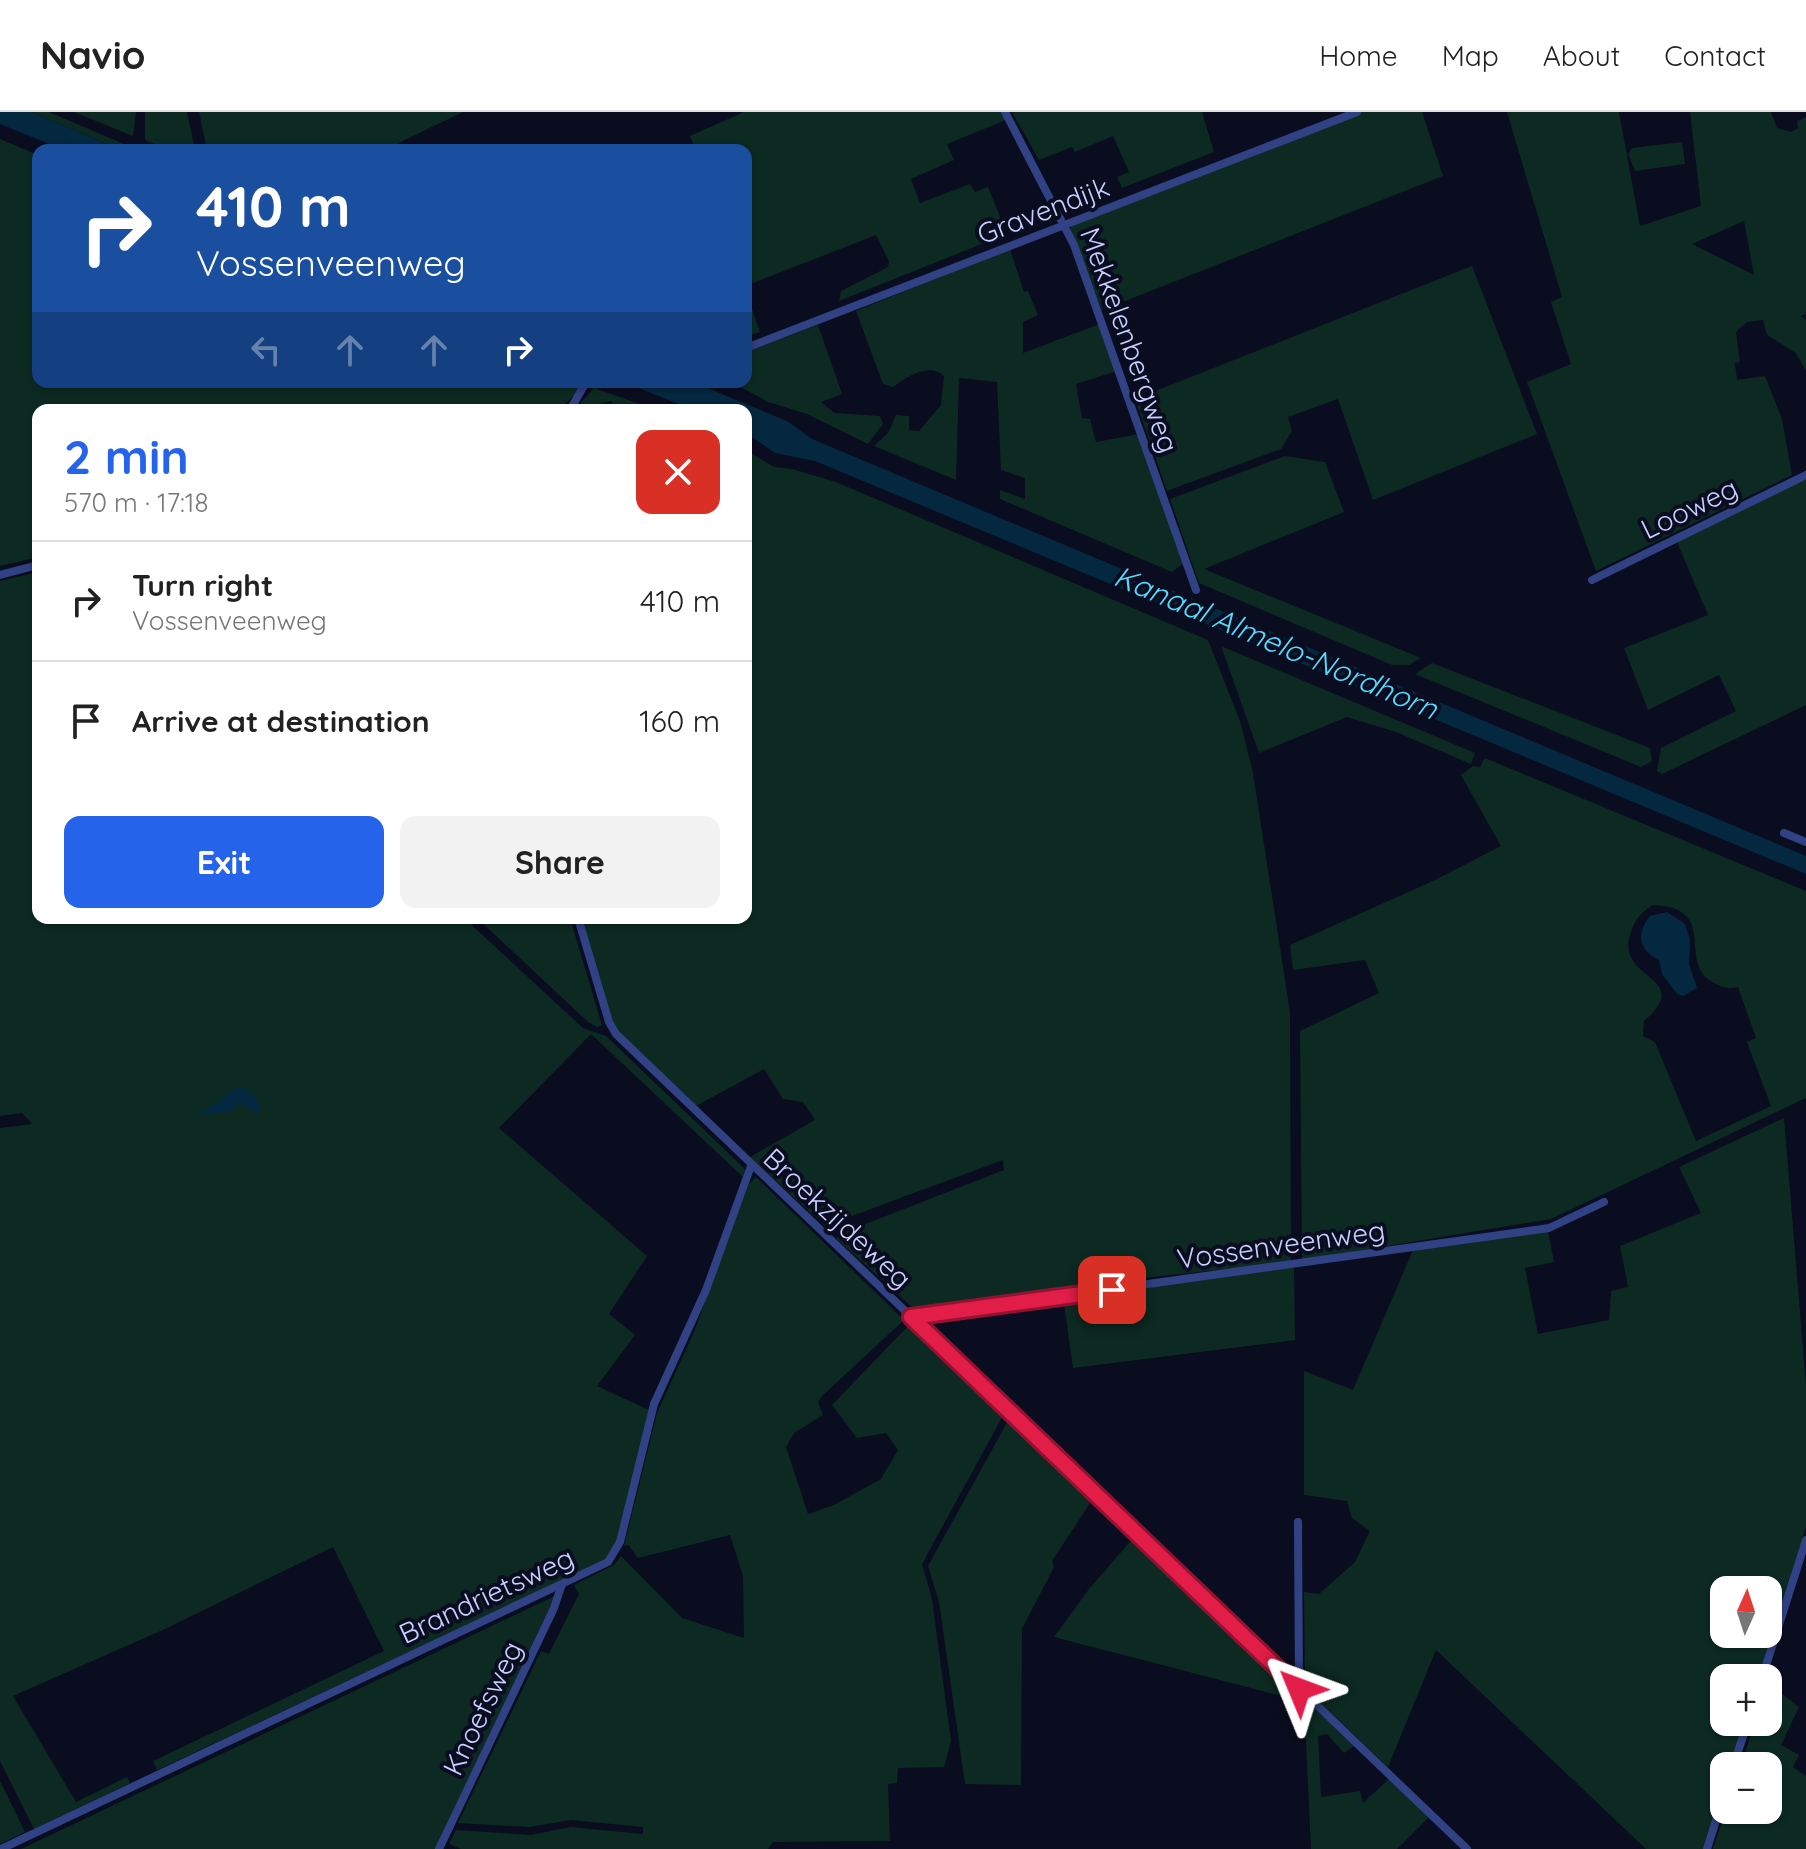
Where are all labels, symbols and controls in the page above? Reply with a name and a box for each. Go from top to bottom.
text: Navio [40,31,145,79]
text: Home [1319,38,1398,73]
text: Map [1442,38,1499,73]
text: About [1543,38,1620,73]
text: Contact [1664,38,1766,73]
street label: Gravendijk [972,169,1114,251]
text: 410 m [196,171,351,241]
icon: right [64,176,168,280]
street label: Mekkelenbergweg [1073,223,1187,457]
text: Vossenveenweg [196,240,466,285]
icon: left [244,328,288,372]
icon: ahead [328,328,372,372]
icon: ahead [412,328,456,372]
icon: right [496,328,540,372]
text: 2 min [64,426,189,486]
button: close [636,430,720,514]
street label: Looweg [1635,470,1743,546]
text: 570 m · 17:18 [64,486,209,519]
water label: Kanaal Almelo-Nordhorn [1109,557,1444,728]
text: Turn right [132,566,273,604]
icon: right [64,579,108,623]
text: 410 m [640,582,720,620]
text: Vossenveenweg [132,604,327,637]
icon: arrive [64,699,108,743]
text: Arrive at destination [132,702,430,740]
text: 160 m [639,702,720,740]
button: Exit [64,816,384,908]
button: Share [400,816,720,908]
street label: Broekzijdeweg [757,1140,919,1296]
street label: Vossenveenweg [1175,1212,1387,1276]
pin [1078,1256,1146,1324]
icon: arrive [1090,1268,1134,1312]
street label: Brandrietsweg [393,1539,579,1651]
north arrow [1710,1576,1782,1648]
map controls [1710,1576,1782,1824]
street label: Knoefsweg [434,1635,530,1781]
position arrow [1257,1647,1341,1731]
button: + [1710,1664,1782,1736]
button: − [1710,1752,1782,1824]

